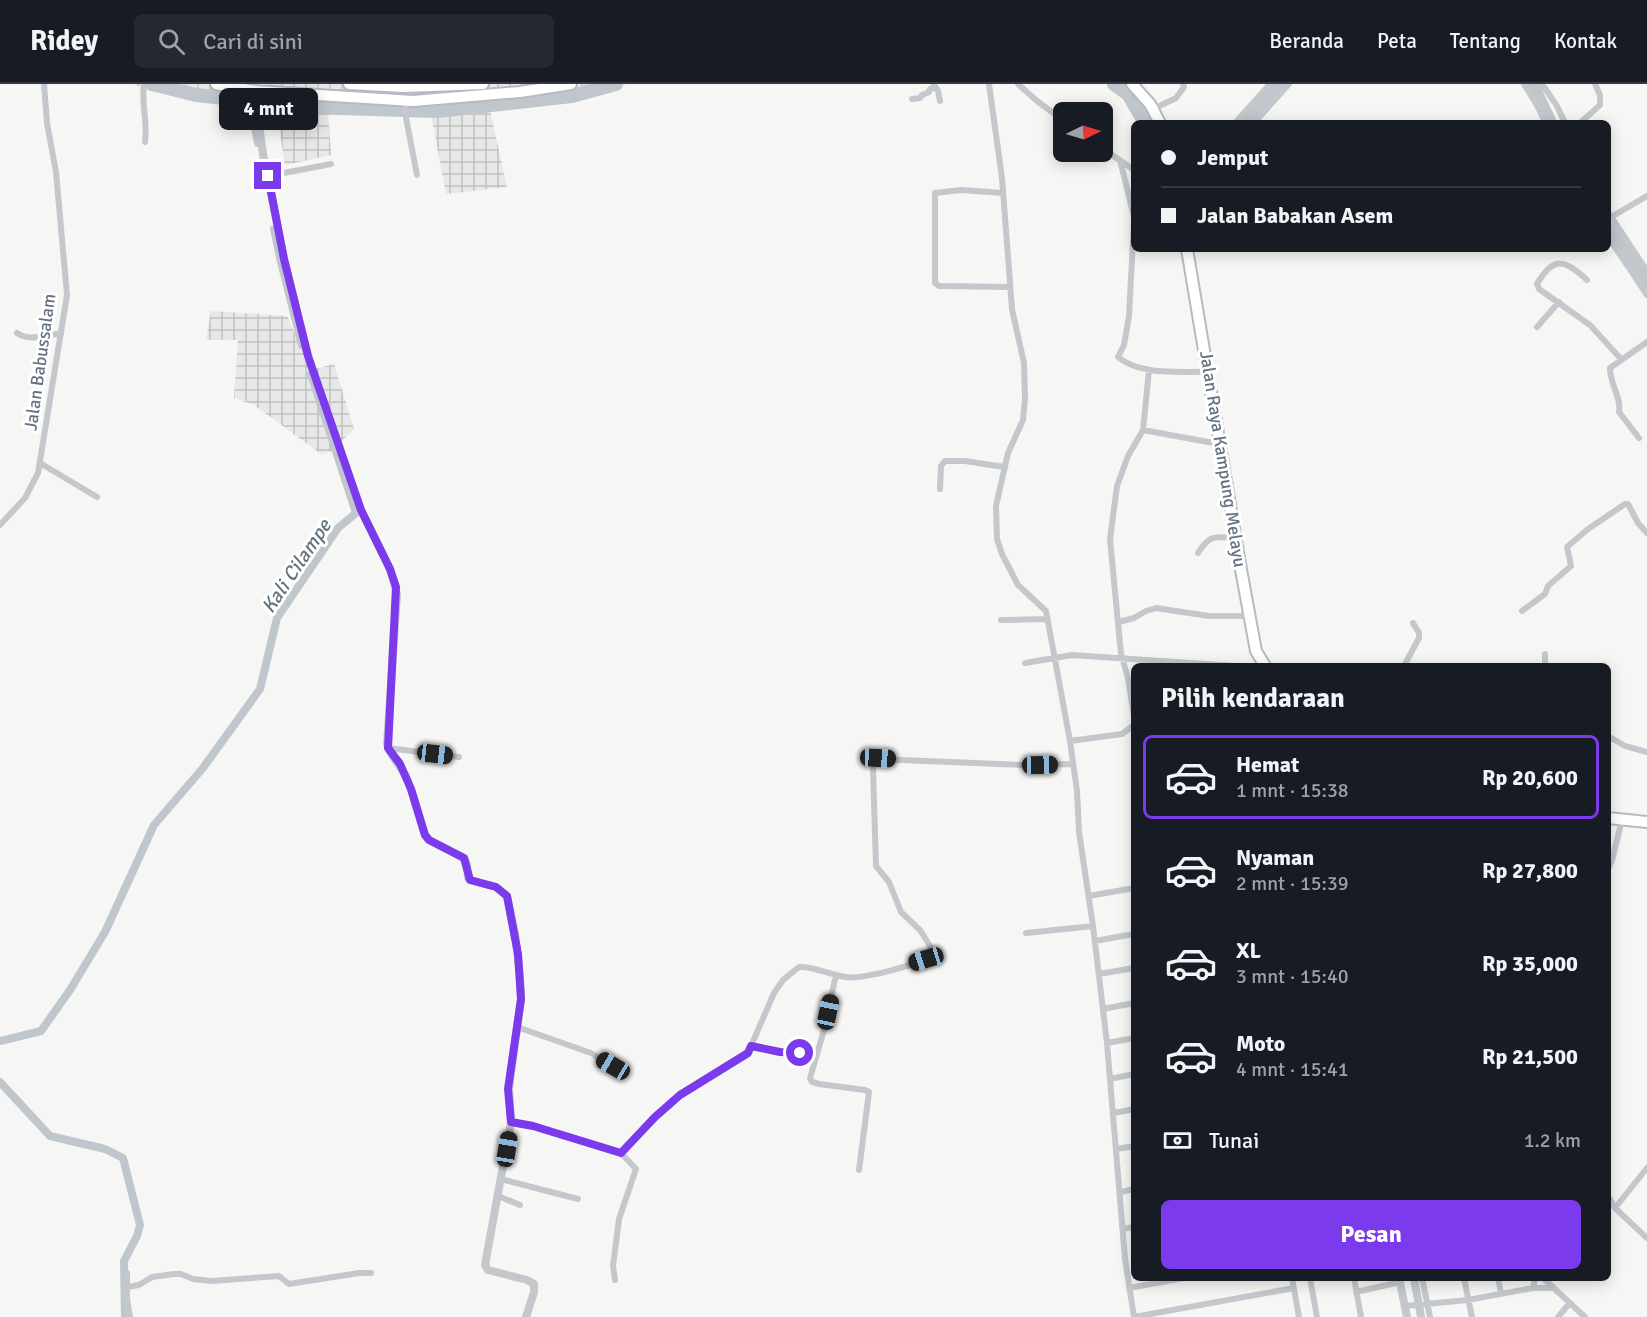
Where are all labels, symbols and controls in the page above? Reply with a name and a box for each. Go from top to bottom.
search box [134,14,554,68]
text: Ridey [30,24,98,58]
icon: search [155,25,188,58]
text: Cari di sini [203,28,303,55]
text: Beranda [1269,28,1344,54]
text: Peta [1377,28,1417,54]
text: Tentang [1450,28,1521,54]
text: Kontak [1554,28,1617,54]
callout: 4 mnt [218,89,318,131]
text: 4 mnt [244,96,293,121]
north arrow [1053,102,1113,162]
map controls [1053,102,1113,162]
text: Jemput [1197,144,1268,171]
route end [254,162,281,189]
text: Jalan Babakan Asem [1197,202,1393,229]
street label: Jalan Babussalam [20,292,60,432]
street label: Jalan Raya Kampung Melayu [1195,349,1251,569]
water label: Kali Cilampe [256,514,337,618]
text: Pilih kendaraan [1161,682,1345,715]
car [416,743,454,765]
car [860,748,896,768]
icon: car [1164,750,1218,804]
text: Hemat [1236,751,1299,778]
car [1022,756,1058,774]
text: Rp 20,600 [1482,764,1578,791]
text: 1 mnt · 15:38 [1236,778,1349,803]
icon: car [1164,843,1218,897]
text: Nyaman [1236,844,1314,871]
text: Rp 27,800 [1482,857,1578,884]
text: 2 mnt · 15:39 [1236,871,1349,896]
icon: car [1164,936,1218,990]
text: XL [1236,937,1261,964]
car [906,945,946,973]
text: Rp 35,000 [1482,950,1578,977]
text: 3 mnt · 15:40 [1236,964,1349,989]
car [815,993,841,1031]
icon: car [1164,1029,1218,1083]
text: Moto [1236,1030,1285,1057]
route start [786,1039,813,1066]
text: Rp 21,500 [1482,1043,1578,1070]
car [593,1049,633,1083]
text: 4 mnt · 15:41 [1236,1057,1349,1082]
icon: cash [1161,1124,1194,1157]
text: Tunai [1209,1127,1259,1154]
text: 1.2 km [1524,1128,1581,1153]
car [495,1130,519,1168]
button: Pesan [1161,1200,1581,1269]

